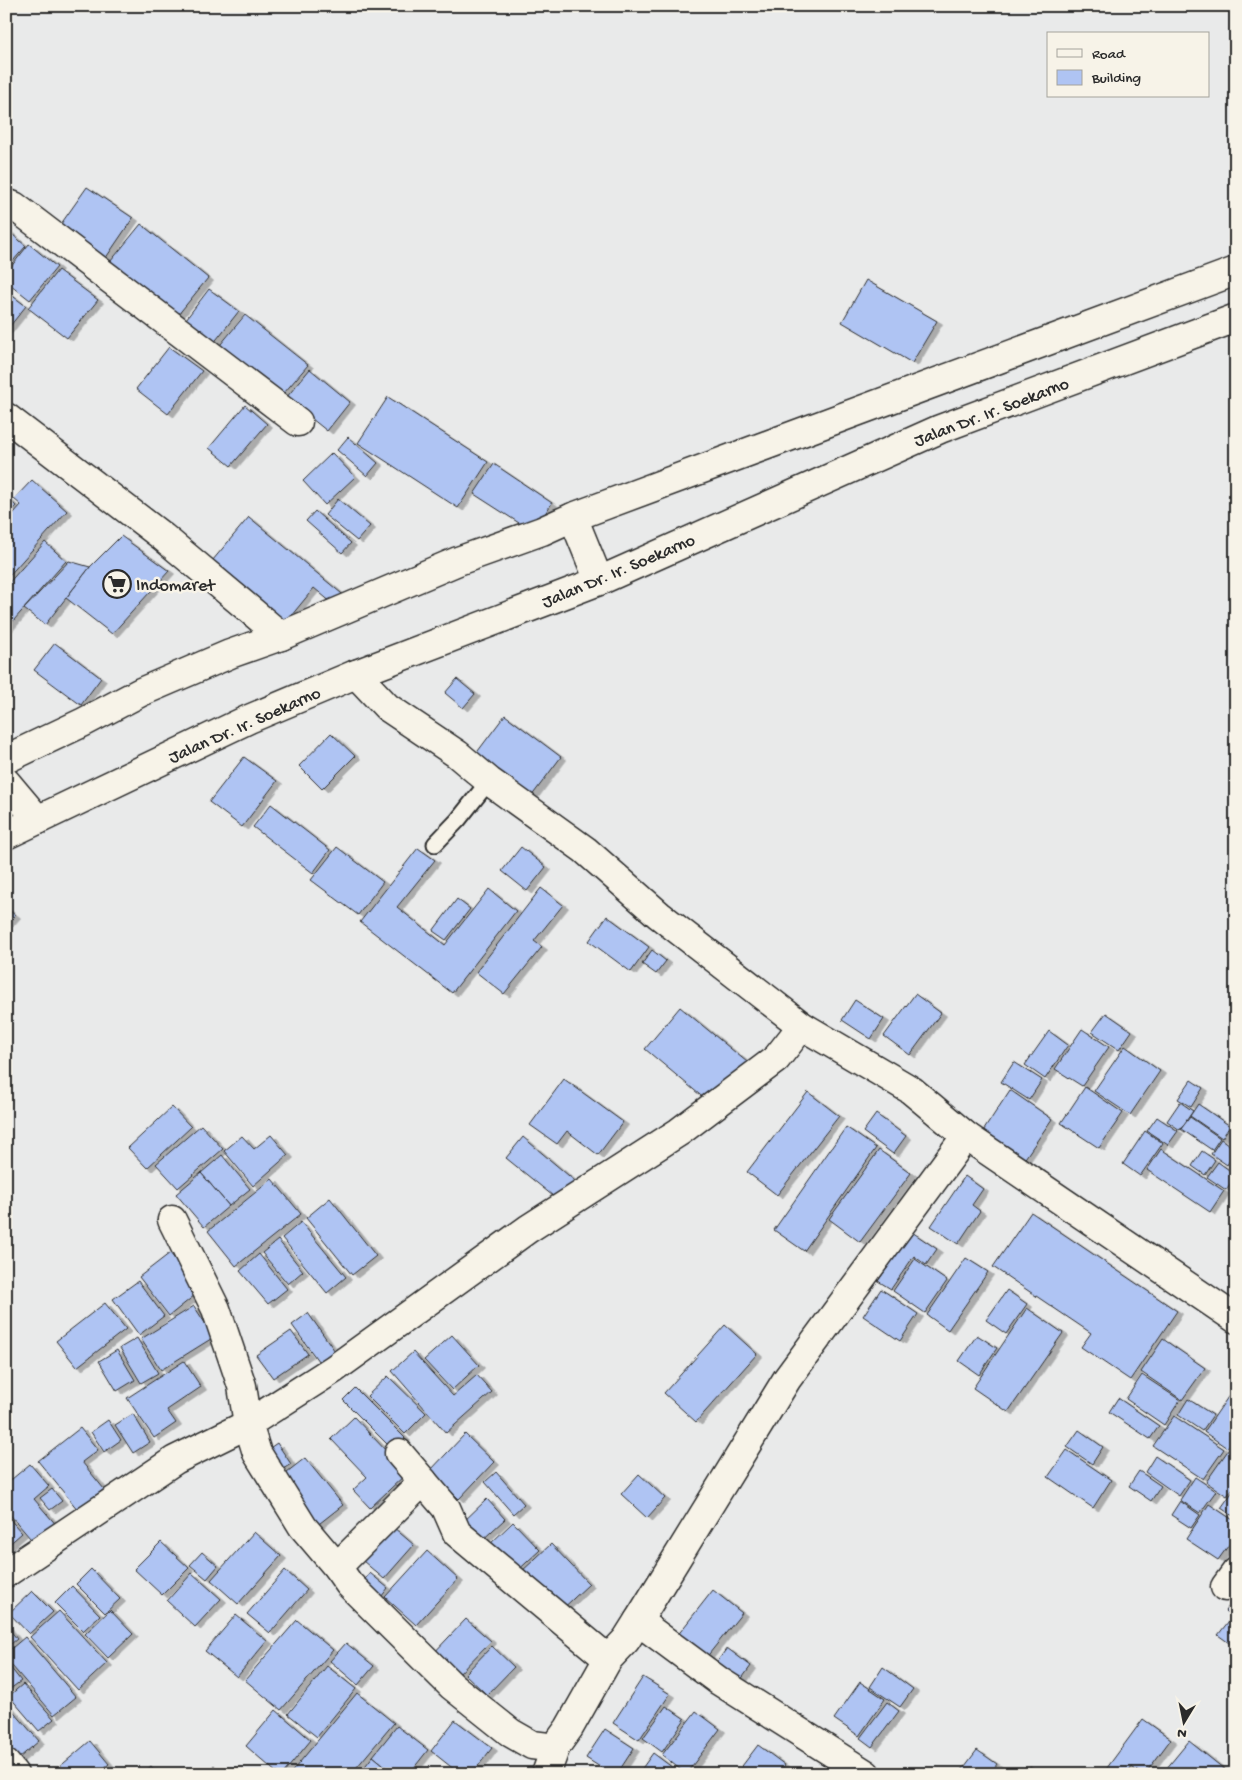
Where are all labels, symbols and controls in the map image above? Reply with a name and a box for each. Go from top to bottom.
legend [1047,32,1210,98]
text: Road [1092,46,1126,64]
text: Building [1091,70,1141,88]
street label: Jalan Dr. Ir. Soekarno [911,374,1072,453]
street label: Jalan Dr. Ir. Soekarno [539,531,699,614]
supermarket icon: Indomaret [102,569,132,599]
place label: Indomaret [136,576,216,597]
street label: Jalan Dr. Ir. Soekarno [166,683,324,769]
north arrow [1160,1698,1210,1748]
text: N [1176,1723,1188,1742]

